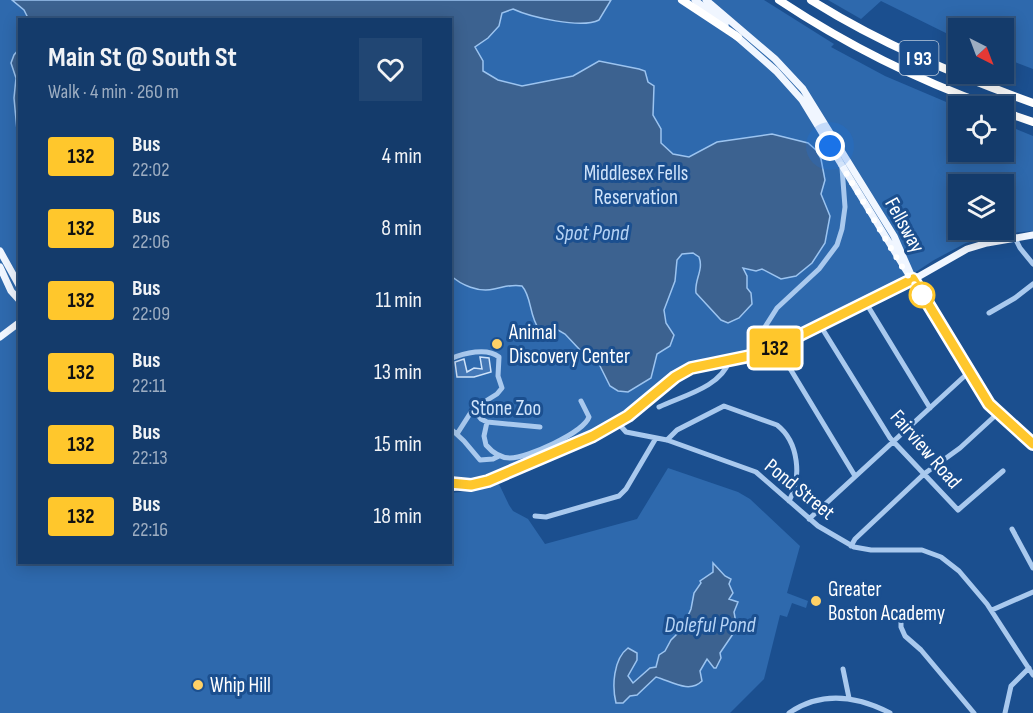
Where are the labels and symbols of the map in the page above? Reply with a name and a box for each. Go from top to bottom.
north arrow [948,18,1014,84]
road number: I 93 [900,41,938,75]
your location [815,131,845,161]
park label: Middlesex Fells Reservation [584,161,688,210]
street label: Fellsway [879,193,930,257]
water label: Spot Pond [555,220,630,247]
unlabelled marker [909,282,935,308]
place label: Animal Discovery Center [508,320,630,369]
line badge: 132 [740,328,810,368]
marker: Animal Discovery Center [490,337,504,351]
park label: Stone Zoo [471,396,541,421]
street label: Fairview Road [885,405,967,494]
street label: Pond Street [760,454,840,525]
place label: Greater Boston Academy [828,577,945,626]
marker: Greater Boston Academy [809,594,823,608]
water label: Doleful Pond [664,612,757,639]
place label: Whip Hill [210,673,271,698]
marker: Whip Hill [191,678,205,692]

